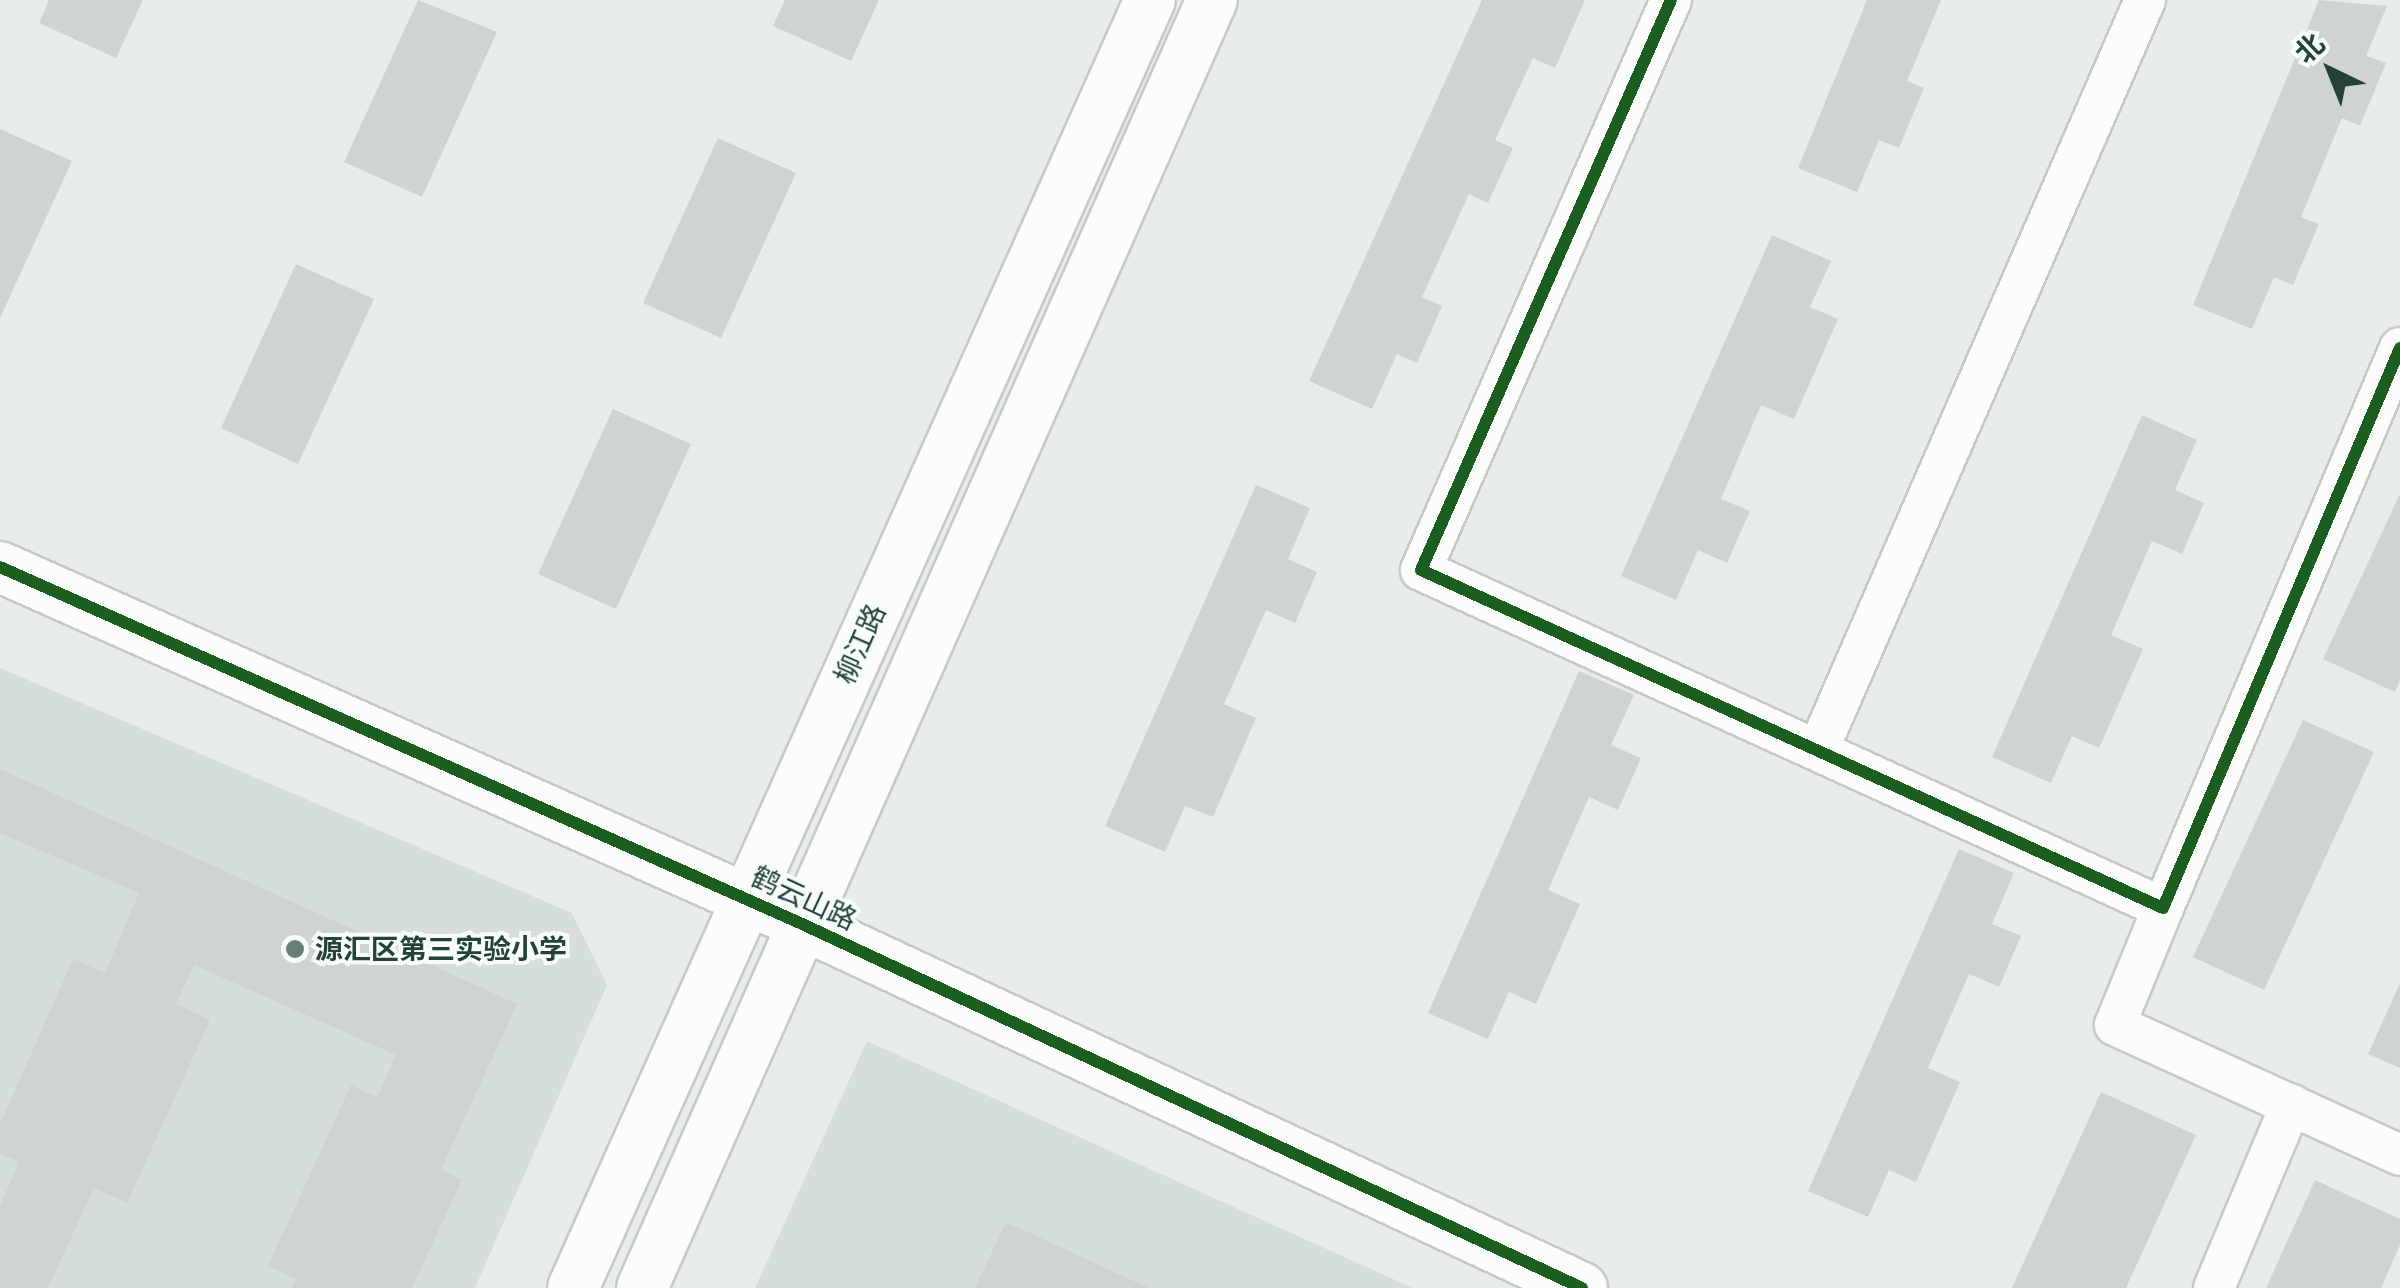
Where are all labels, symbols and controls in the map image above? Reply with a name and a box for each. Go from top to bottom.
north arrow [2280,20,2380,120]
text: 北 [2286,25,2332,71]
street label: 柳江路 [828,599,892,689]
street label: 鹤云山路 [746,859,862,937]
place label: 源汇区第三实验小学 [315,932,567,966]
marker: 源汇区第三实验小学 [284,938,306,960]

